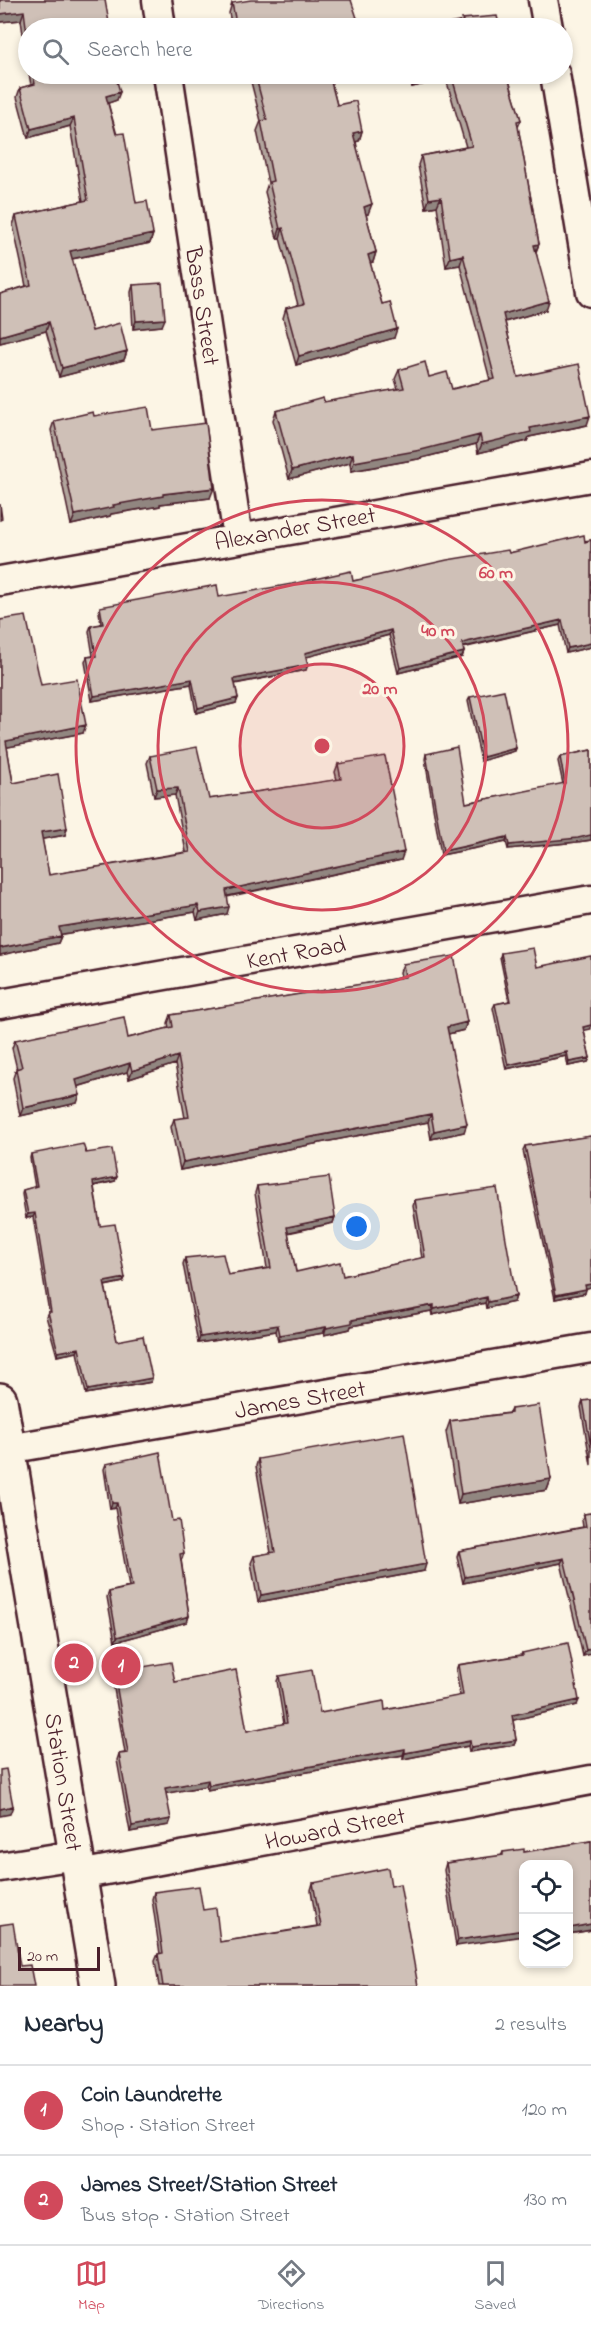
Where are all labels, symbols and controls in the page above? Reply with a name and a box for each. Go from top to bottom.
search box [18,18,573,84]
icon: search [39,35,72,68]
text: Search here [87,35,192,67]
street label: Bass Street [174,243,227,368]
street label: Alexander Street [212,499,379,562]
text: 60 m [479,561,513,587]
text: 40 m [421,619,455,645]
text: 20 m [361,677,398,703]
centre of rings [312,736,332,756]
street label: Kent Road [244,928,349,980]
your location [342,1212,371,1241]
street label: James Street [232,1373,369,1430]
pin: 2 [54,1640,94,1686]
pin: 1 [102,1644,140,1688]
street label: Station Street [33,1711,90,1854]
street label: Howard Street [262,1800,409,1861]
map controls [519,1860,573,1968]
button: locate [519,1860,573,1914]
button: layers [519,1914,573,1968]
scale bar [18,1944,100,1972]
text: 20 m [27,1945,58,1969]
text: Nearby [24,2006,103,2044]
text: 2 results [495,2011,567,2040]
text: Coin Laundrette [81,2080,222,2112]
text: 1 [40,2096,47,2125]
text: 120 m [522,2096,567,2125]
text: Shop · Station Street [81,2112,255,2141]
text: James Street/Station Street [81,2170,337,2202]
text: 2 [39,2186,48,2215]
text: 130 m [523,2186,567,2215]
text: Bus stop · Station Street [81,2202,290,2231]
tab: Map [75,2257,108,2317]
tab: Directions [258,2257,324,2317]
tab: Saved [474,2257,516,2317]

